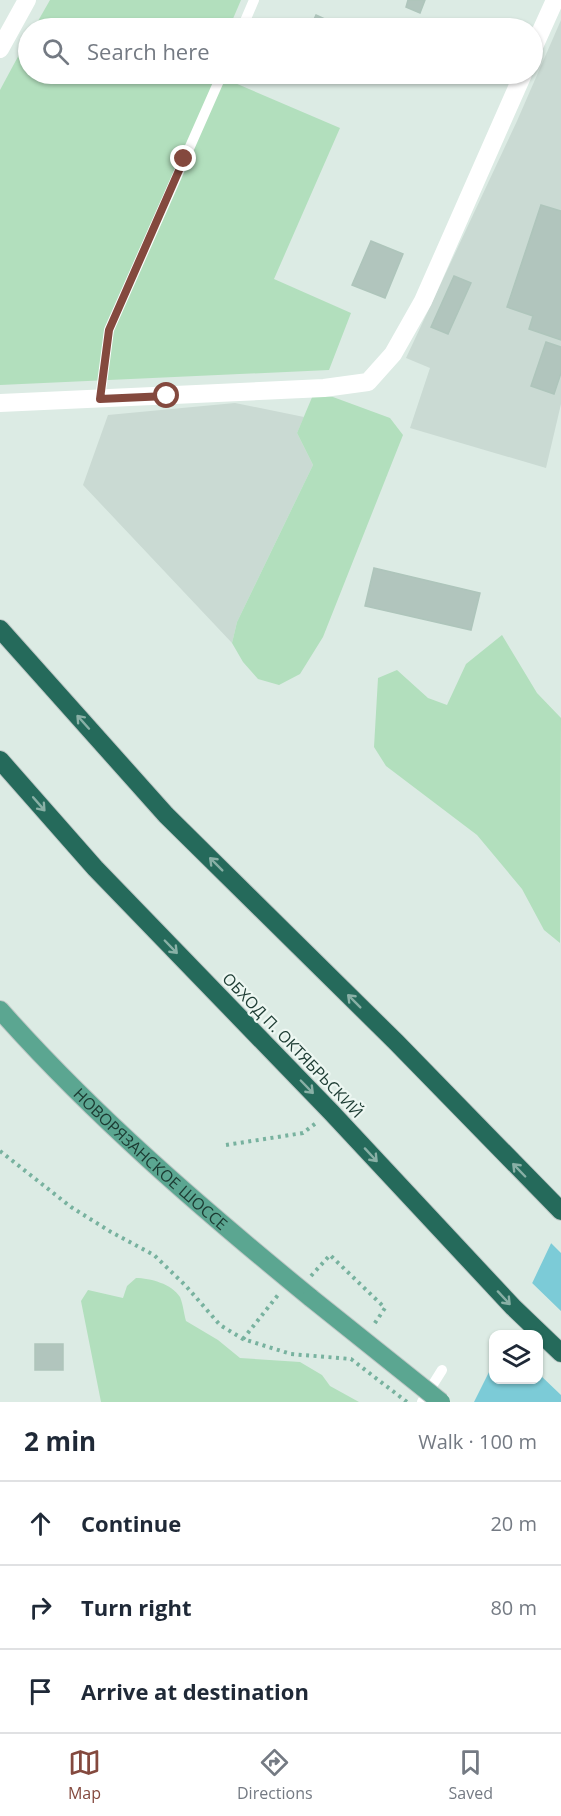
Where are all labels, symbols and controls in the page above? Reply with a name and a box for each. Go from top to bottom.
search box [18,18,543,84]
icon: search [39,35,72,68]
text: Search here [87,36,210,66]
route end [170,145,196,171]
route start [153,382,179,408]
one-way arrow [76,715,90,730]
one-way arrow [32,796,45,812]
one-way arrow [208,857,223,872]
one-way arrow [164,939,178,954]
street label: ОБХОД П. ОКТЯБРЬСКИЙ [218,968,368,1122]
one-way arrow [347,994,362,1009]
one-way arrow [299,1079,314,1094]
street label: НОВОРЯЗАНСКОЕ ШОССЕ [69,1083,232,1235]
one-way arrow [364,1147,378,1162]
one-way arrow [512,1163,527,1178]
one-way arrow [497,1290,511,1305]
map controls [489,1330,543,1384]
button: layers [489,1330,543,1384]
text: 2 min [24,1423,96,1459]
text: Walk · 100 m [418,1428,537,1455]
icon: ahead [24,1507,57,1540]
text: Continue [81,1508,181,1538]
text: 20 m [490,1510,537,1537]
icon: right [24,1591,57,1624]
text: Turn right [81,1592,192,1622]
text: 80 m [490,1594,537,1621]
icon: arrive [24,1675,57,1708]
text: Arrive at destination [81,1676,309,1706]
tab: Map [68,1746,101,1804]
tab: Directions [237,1746,313,1804]
tab: Saved [449,1746,493,1804]

